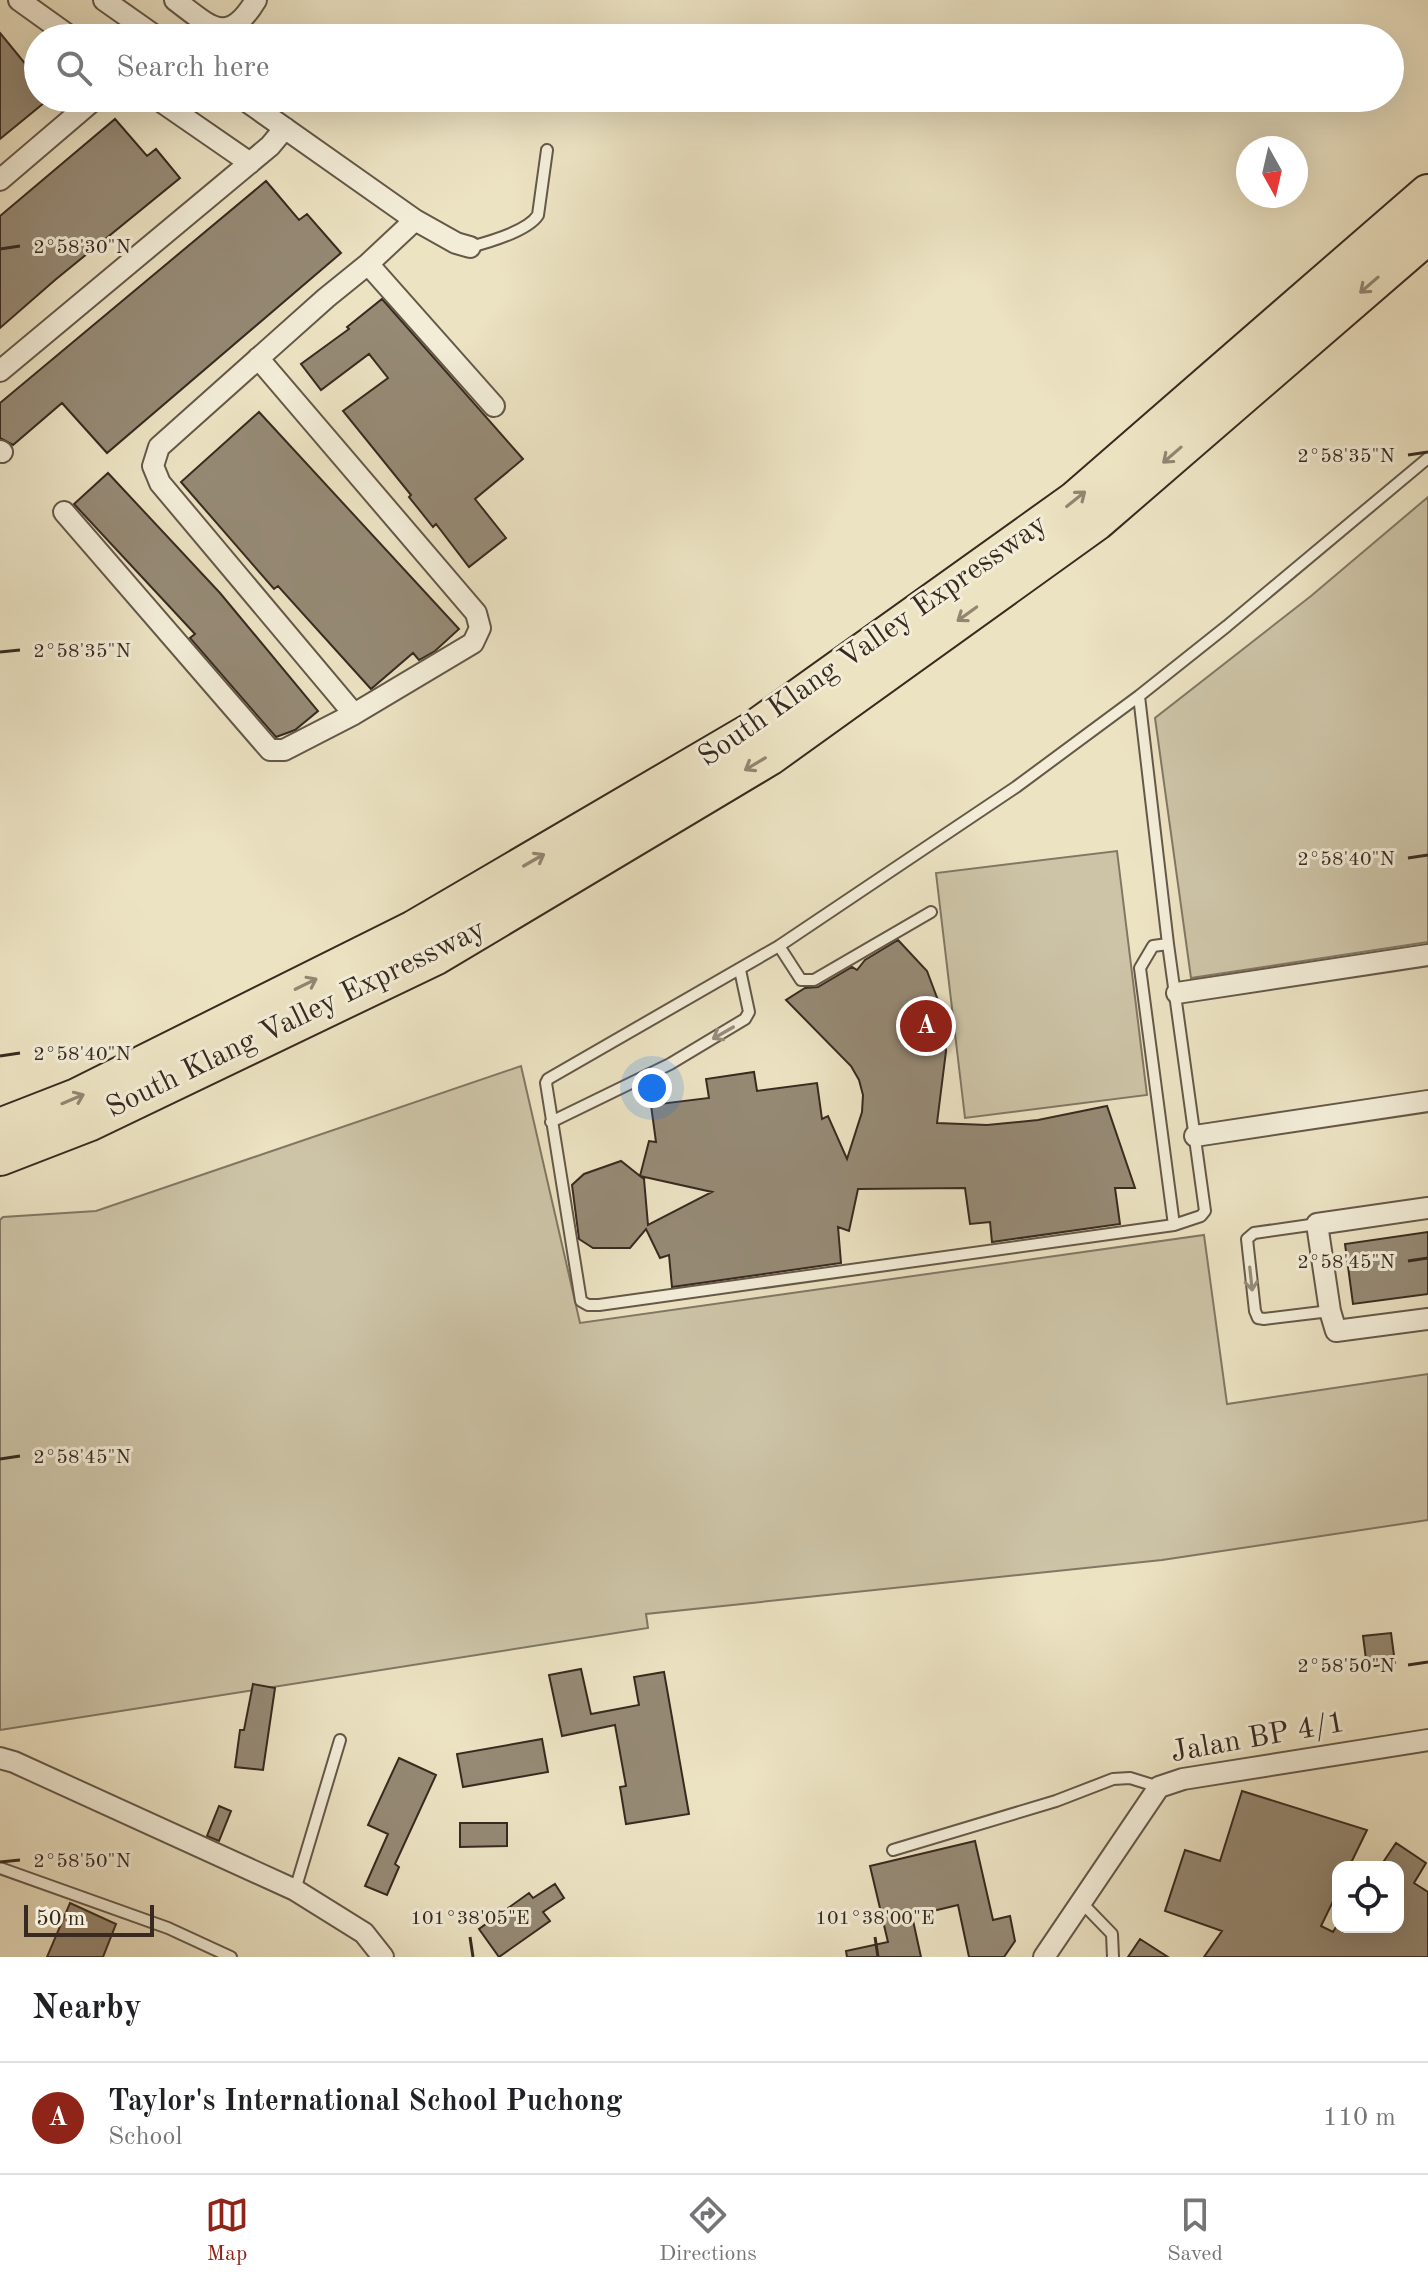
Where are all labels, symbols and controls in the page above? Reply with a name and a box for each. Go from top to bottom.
search box [24,24,1404,112]
icon: search [52,46,96,90]
text: Search here [116,53,270,83]
north arrow [1236,136,1308,208]
text: 2°58'30"N [33,238,131,258]
one-way arrow [1359,275,1380,293]
one-way arrow [1163,446,1183,464]
text: 2°58'35"N [1297,447,1395,467]
one-way arrow [1065,490,1086,508]
street label: South Klang Valley Expressway [693,509,1053,773]
one-way arrow [957,605,978,622]
text: 2°58'35"N [33,642,131,662]
one-way arrow [744,756,767,772]
text: 2°58'40"N [1297,850,1395,870]
one-way arrow [522,852,545,868]
street label: South Klang Valley Expressway [102,914,490,1124]
one-way arrow [293,976,317,991]
pin: A [900,996,952,1056]
one-way arrow [712,1025,735,1041]
text: 2°58'40"N [33,1045,131,1065]
your location [632,1068,672,1108]
one-way arrow [60,1091,84,1106]
text: 2°58'45"N [1297,1253,1395,1273]
one-way arrow [1244,1265,1259,1291]
text: 2°58'45"N [33,1448,131,1468]
text: 2°58'50"N [1297,1657,1395,1677]
street label: Jalan BP 4/1 [1169,1708,1347,1768]
text: 2°58'50"N [33,1852,131,1872]
map controls [1332,1861,1404,1933]
button: locate [1332,1861,1404,1933]
scale bar [24,1901,154,1937]
text: 50 m [36,1908,85,1930]
text: 101°38'05"E [410,1909,530,1929]
text: 101°38'00"E [815,1909,935,1929]
text: Nearby [32,1992,142,2026]
text: Taylor's International School Puchong [108,2087,622,2117]
text: A [48,2105,68,2131]
text: 110 m [1323,2105,1396,2131]
text: School [108,2124,182,2150]
tab: Map [205,2193,249,2268]
tab: Directions [659,2193,757,2268]
tab: Saved [1167,2193,1223,2268]

